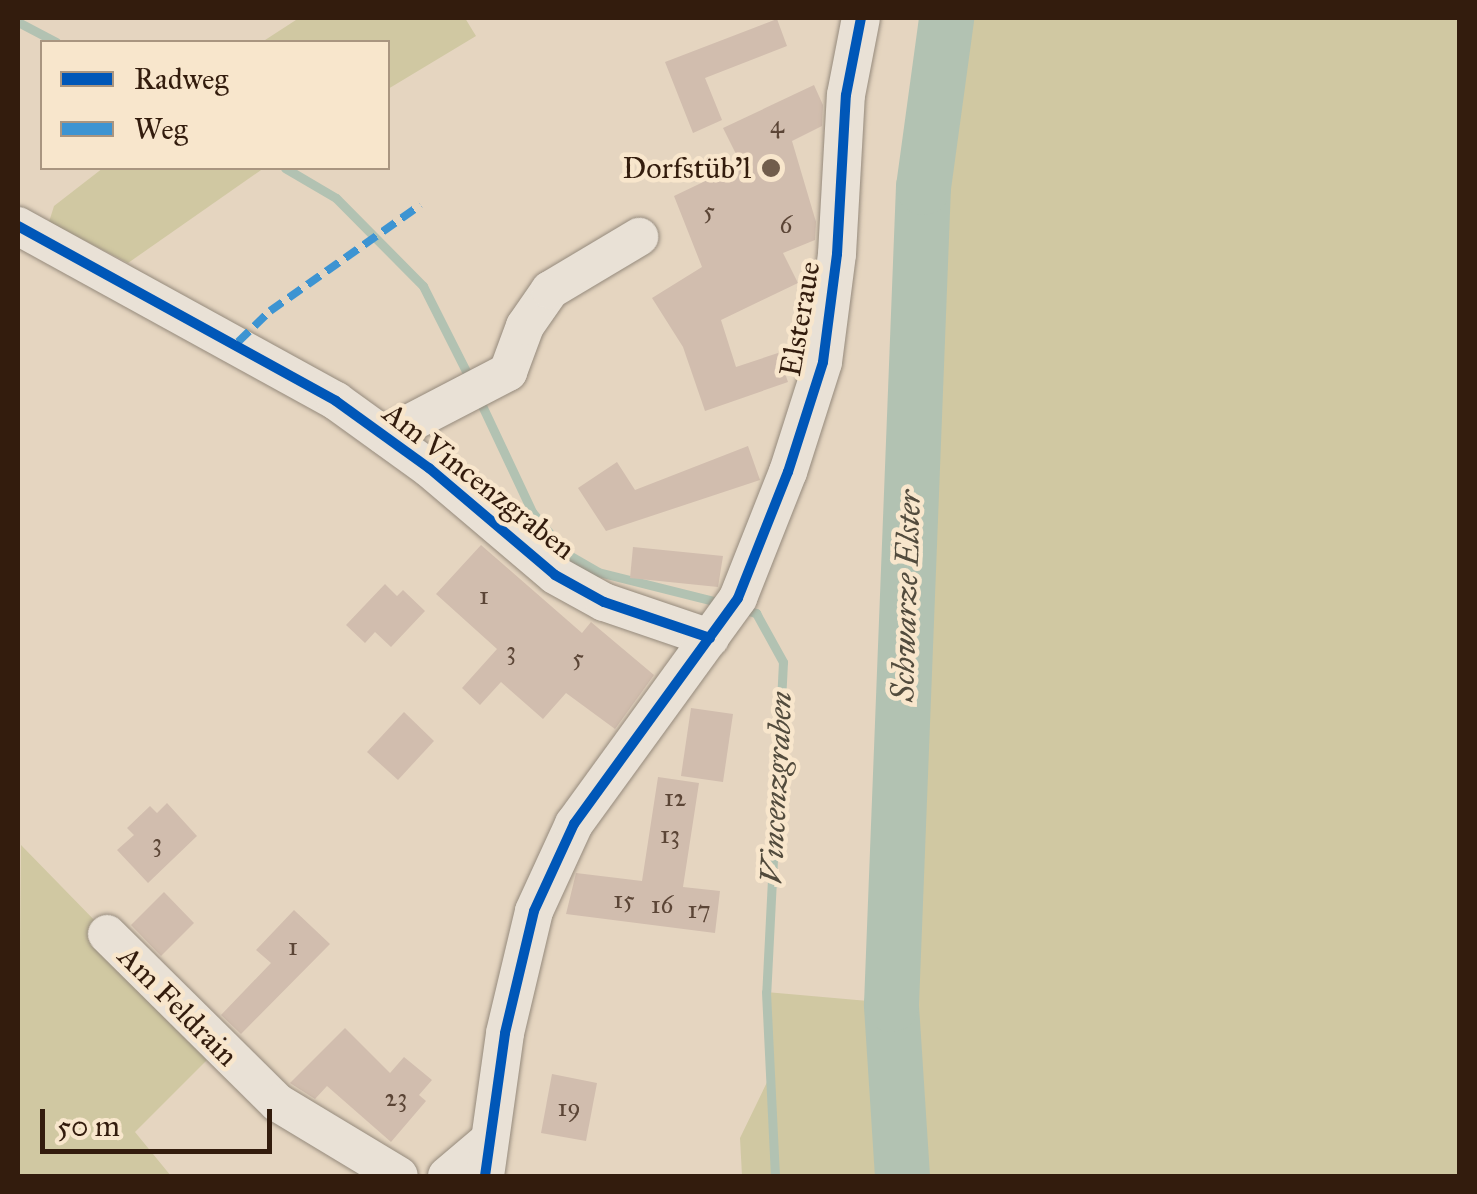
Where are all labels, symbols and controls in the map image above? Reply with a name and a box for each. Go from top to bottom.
legend [40,40,390,170]
text: Radweg [134,61,229,97]
house number: 4 [770,110,784,140]
text: Weg [134,111,188,147]
place label: Dorfstüb'l [623,150,751,186]
marker: Dorfstüb'l [760,157,782,179]
house number: 5 [703,196,715,226]
house number: 6 [780,210,792,240]
street label: Elsteraue [772,259,828,379]
street label: Am Vincenzgraben [376,395,582,567]
water label: Schwarze Elster [884,490,930,702]
house number: 1 [479,581,489,611]
house number: 3 [506,636,516,666]
house number: 5 [572,643,584,673]
water label: Vincenzgraben [753,690,801,886]
house number: 12 [664,783,686,813]
house number: 13 [660,820,680,850]
house number: 3 [152,828,162,858]
house number: 15 [613,885,635,915]
house number: 16 [651,890,673,920]
house number: 17 [687,895,711,925]
house number: 1 [288,932,298,962]
street label: Am Feldrain [111,939,245,1073]
house number: 23 [385,1083,407,1113]
scale bar [45,1089,278,1151]
house number: 19 [557,1093,581,1123]
text: 50 m [57,1108,120,1144]

